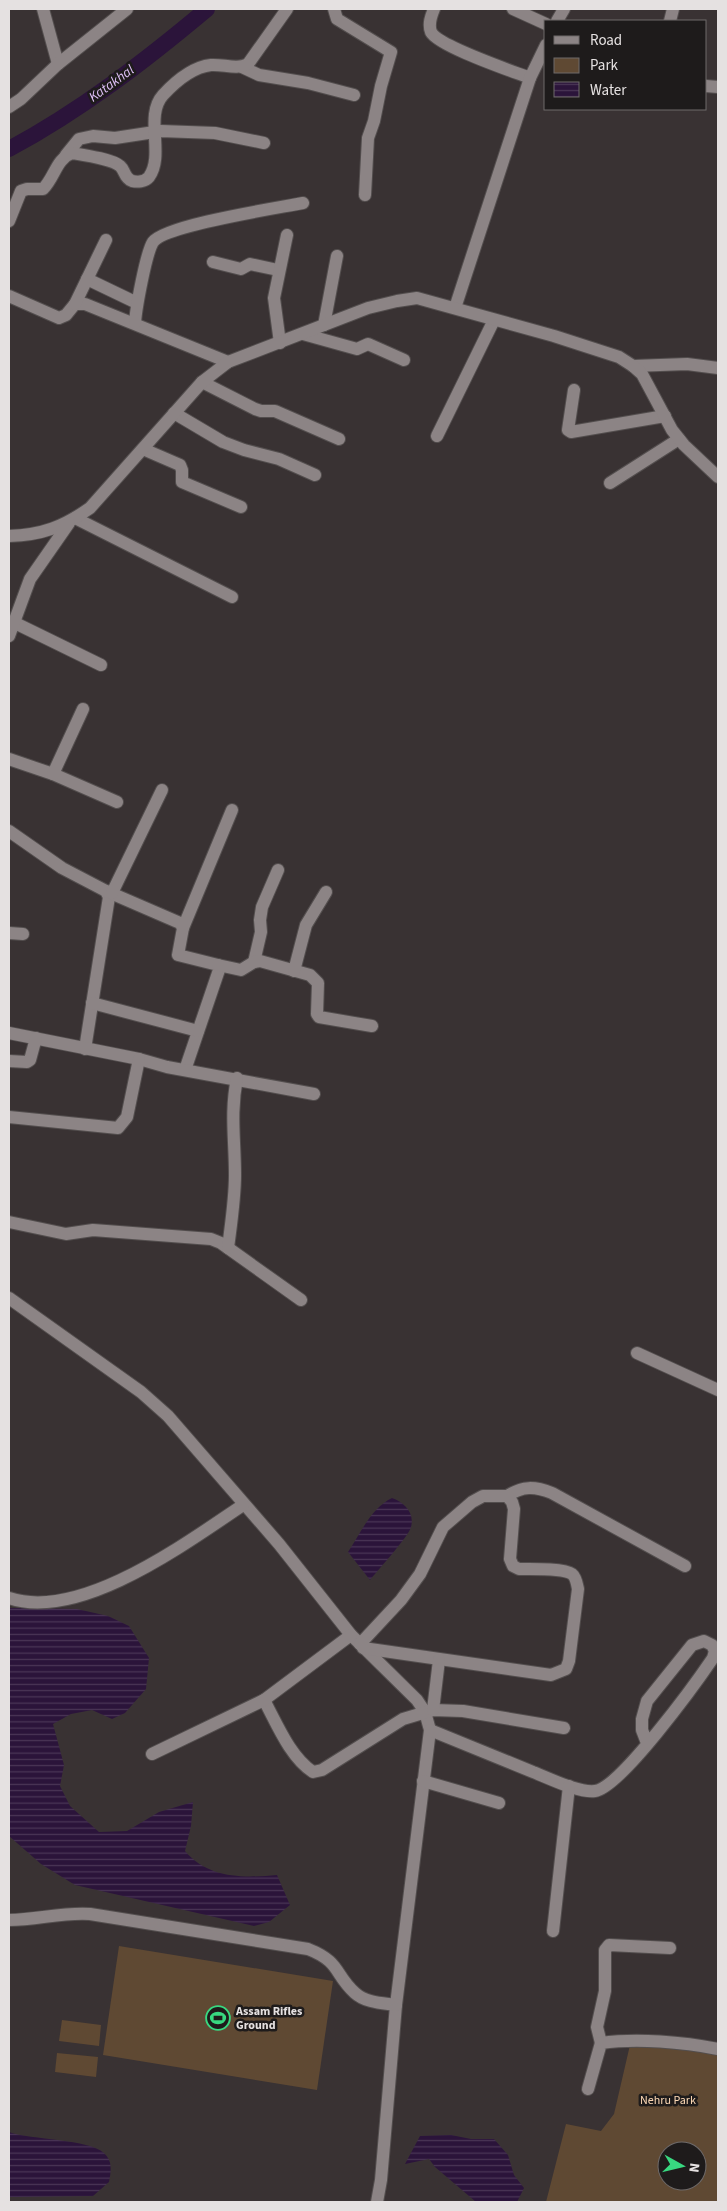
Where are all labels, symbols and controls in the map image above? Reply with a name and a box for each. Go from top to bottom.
legend [544,20,707,110]
text: Road [590,30,622,51]
text: Park [590,55,619,76]
water label: Katakhal [85,60,139,107]
text: Water [590,80,627,101]
place label: Assam Rifles Ground [235,2003,302,2034]
sports icon: Assam Rifles Ground [205,2005,231,2031]
park label: Nehru Park [640,2092,696,2109]
north arrow [657,2141,707,2191]
text: N [683,2162,704,2174]

